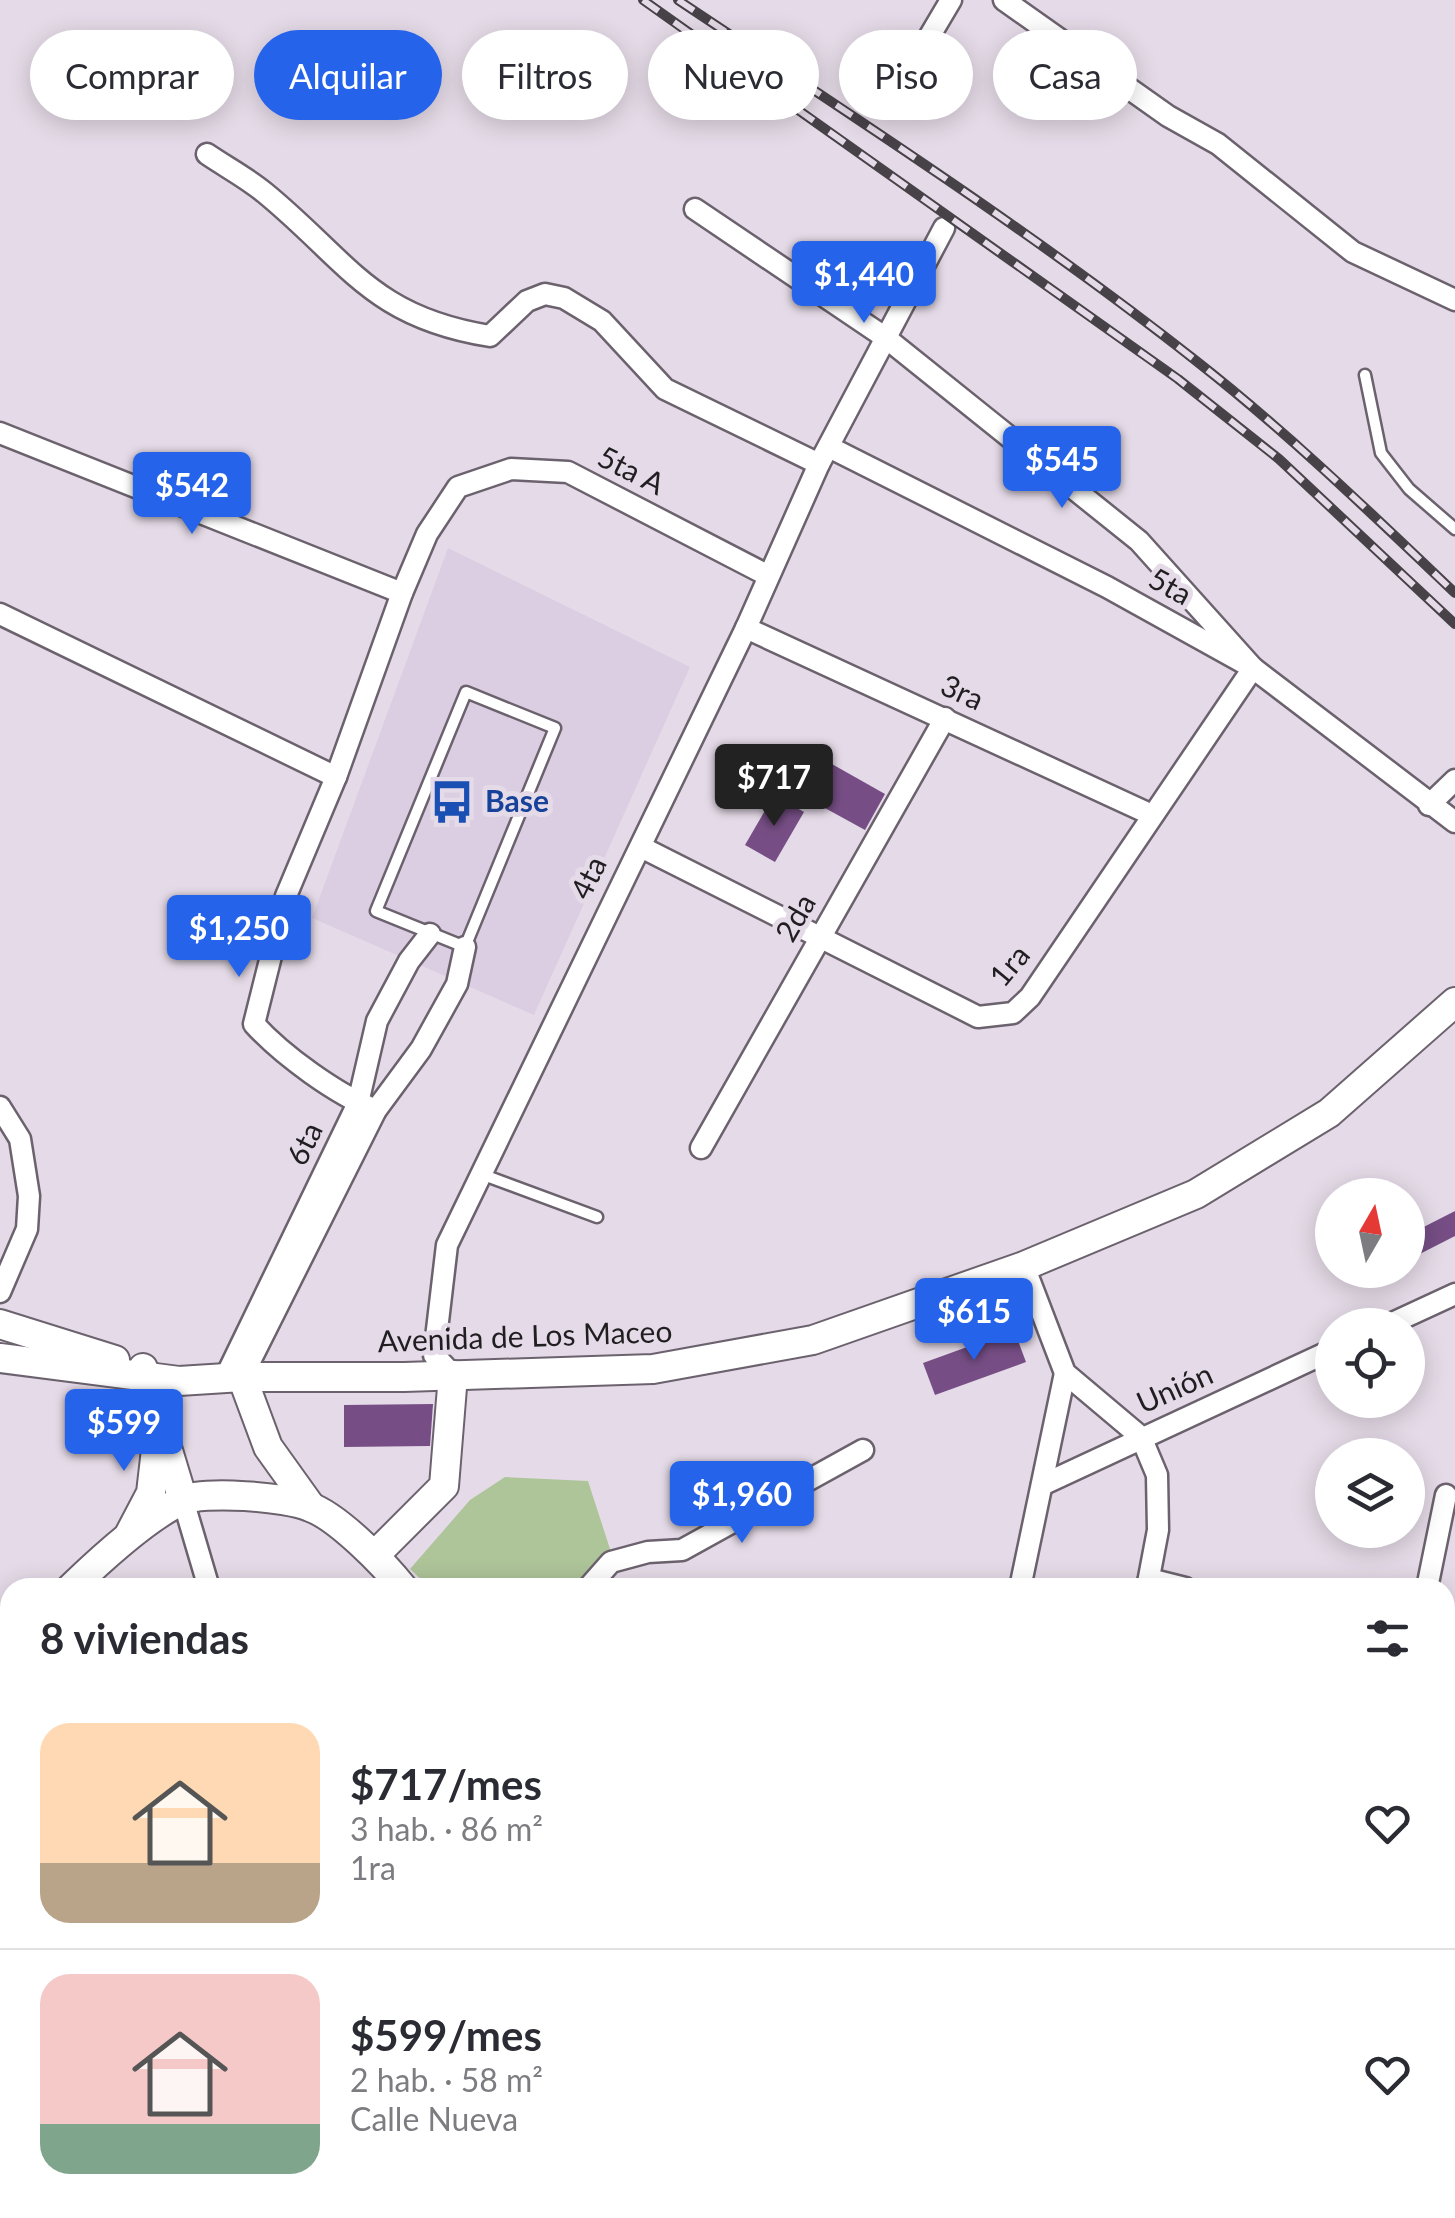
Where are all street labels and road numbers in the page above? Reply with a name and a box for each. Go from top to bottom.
street label: 5ta A [593,437,672,501]
street label: 5ta [1143,559,1199,611]
street label: 3ra [936,666,990,717]
street label: 4ta [562,850,613,904]
street label: 2da [766,887,822,947]
street label: 1ra [981,937,1036,993]
street label: 6ta [278,1116,329,1170]
street label: Avenida de Los Maceo [377,1312,673,1358]
street label: Unión [1131,1355,1218,1420]

